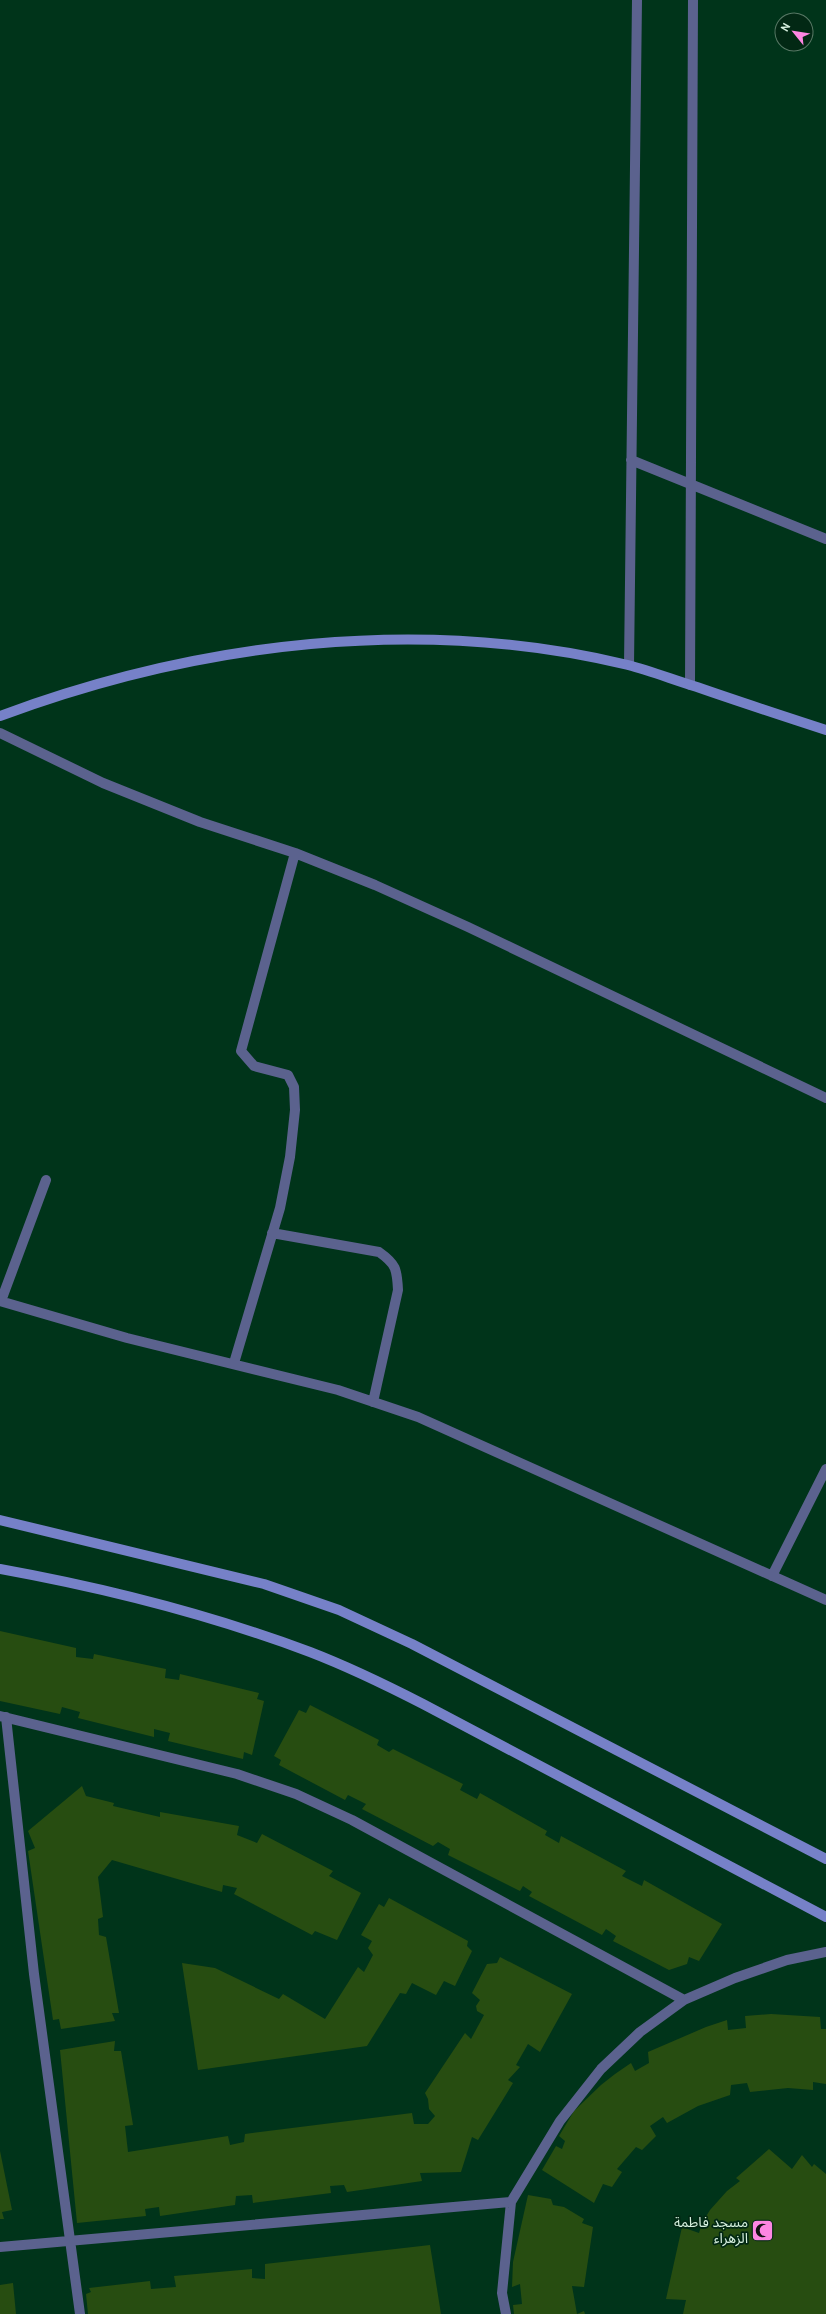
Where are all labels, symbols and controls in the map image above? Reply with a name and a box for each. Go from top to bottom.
north arrow [774,12,814,52]
text: N [777,20,793,34]
place label: مسجد فاطمة الزهراء [674,2213,748,2247]
mosque icon: مسجد فاطمة الزهراء [750,2217,776,2243]

